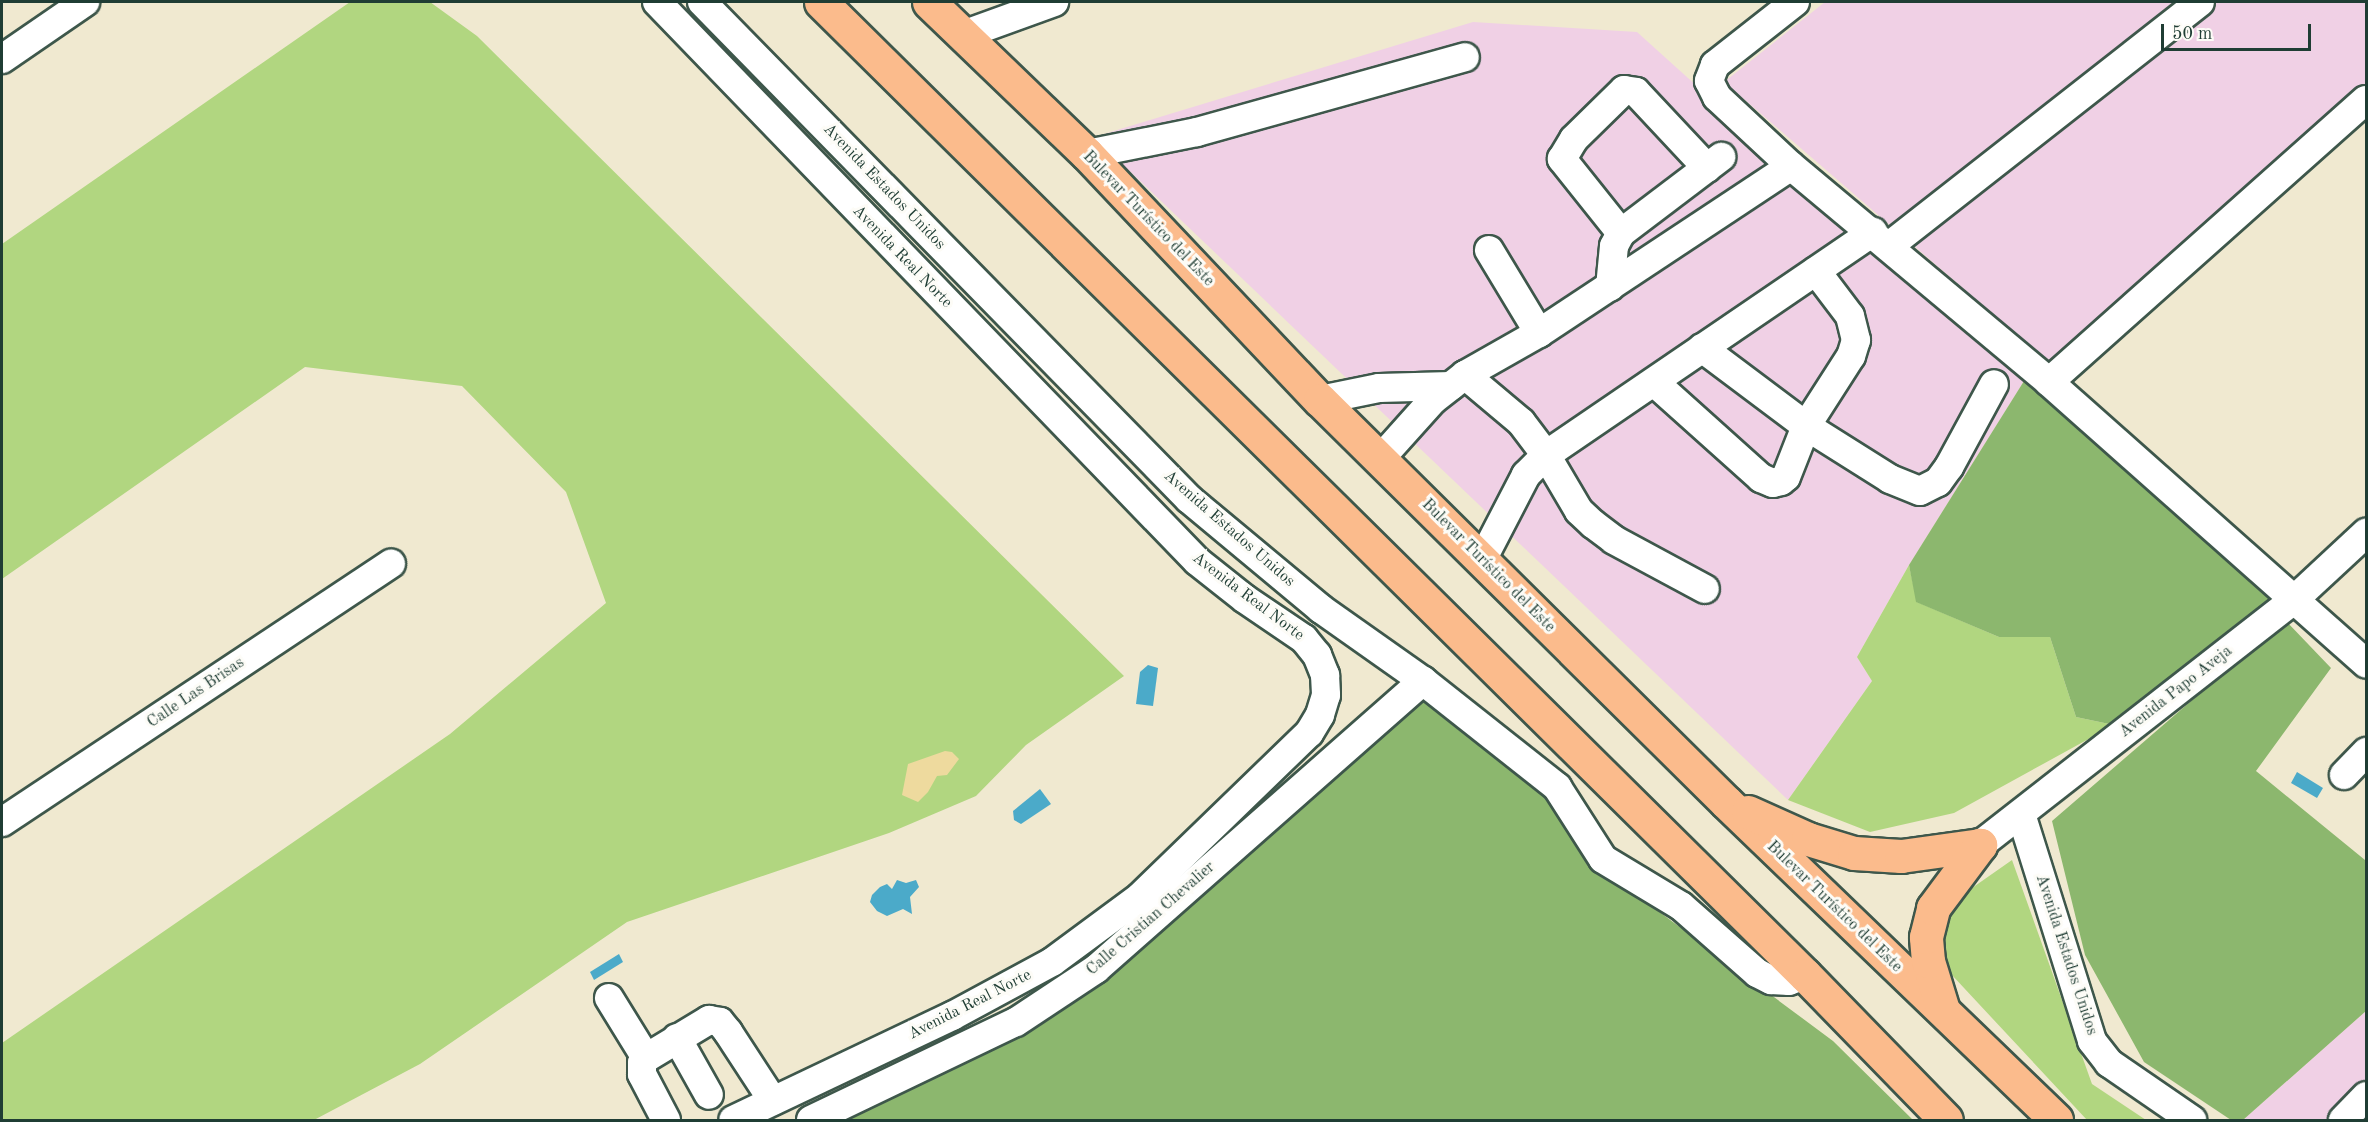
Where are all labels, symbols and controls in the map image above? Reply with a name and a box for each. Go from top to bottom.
scale bar [2164,12,2314,50]
text: 50 m [2172,25,2212,43]
street label: Avenida Estados Unidos [819,120,949,254]
street label: Bulevar Turístico del Este [1078,147,1218,291]
street label: Avenida Real Norte [848,202,956,312]
street label: Avenida Estados Unidos [1159,467,1299,591]
street label: Bulevar Turístico del Este [1417,495,1559,637]
street label: Avenida Real Norte [1188,549,1308,645]
street label: Avenida Papo Aveja [2116,642,2236,742]
street label: Calle Las Brisas [144,653,248,733]
street label: Bulevar Turístico del Este [1762,837,1906,977]
street label: Calle Cristian Chevalier [1083,858,1219,980]
street label: Avenida Estados Unidos [2031,872,2101,1038]
street label: Avenida Real Norte [905,966,1035,1044]

